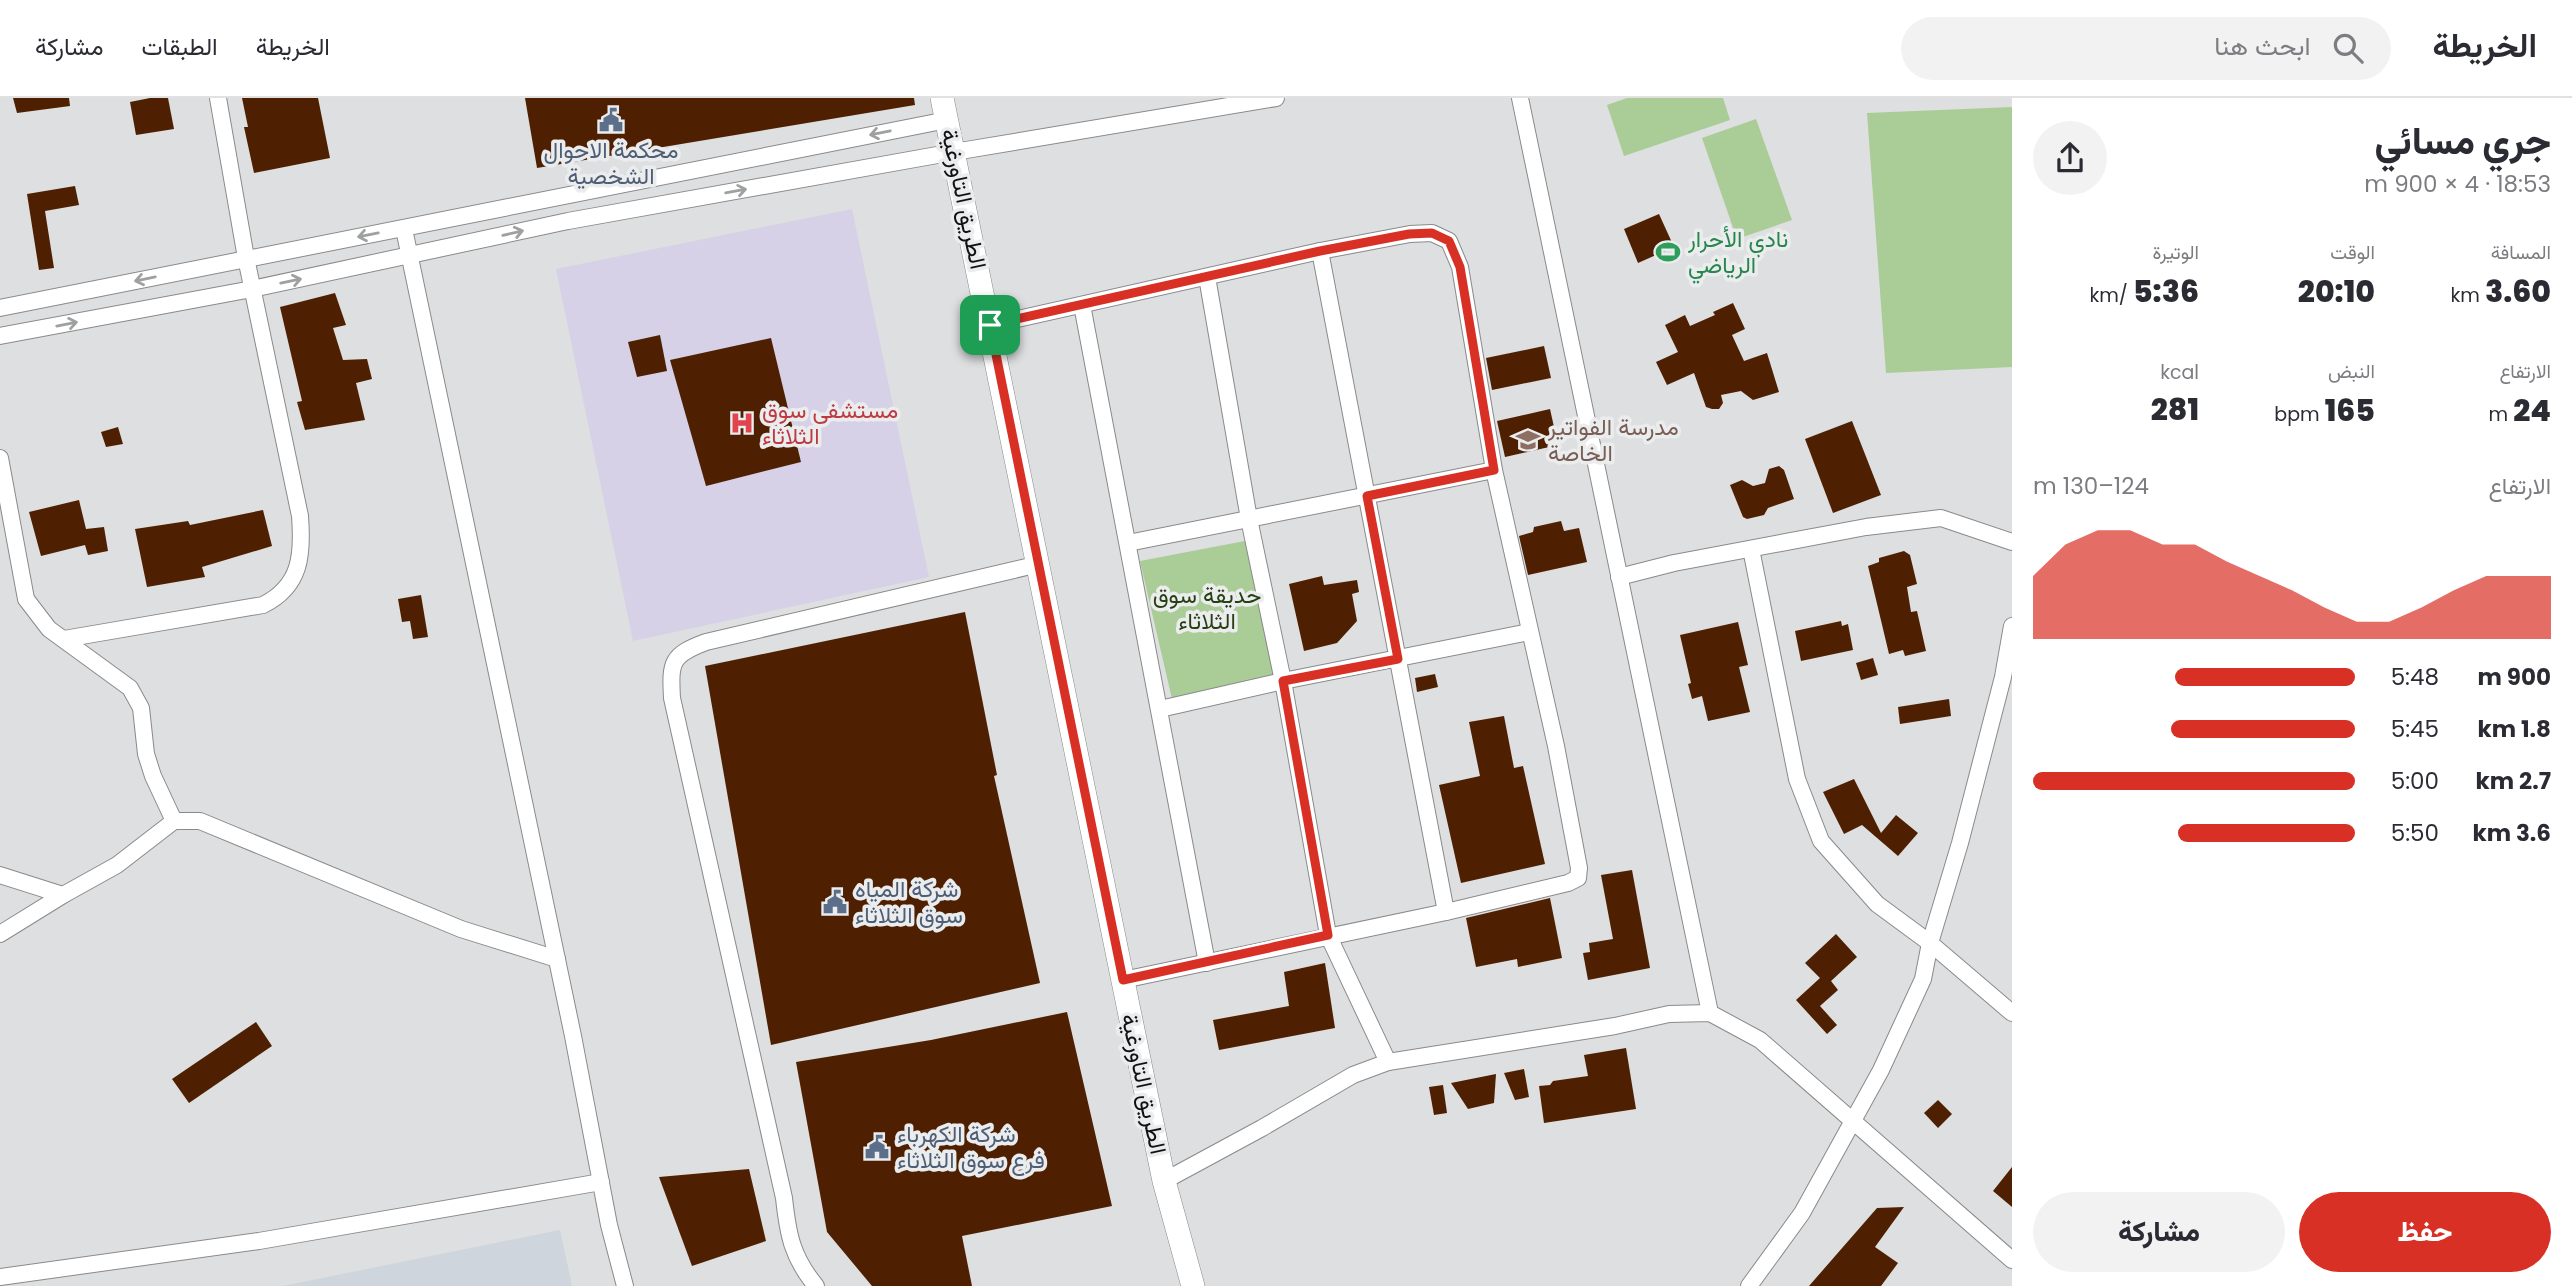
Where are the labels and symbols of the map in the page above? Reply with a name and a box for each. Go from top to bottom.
public building icon: محكمة الاحوال الشخصية [597,106,625,134]
street label: الطريق التاورغية [934,126,994,272]
one-way arrow [869,127,892,140]
place label: محكمة الاحوال الشخصية [543,134,679,192]
one-way arrow [724,184,747,197]
place label: نادي الأحرار الرياضي [1687,223,1788,284]
one-way arrow [501,226,524,240]
one-way arrow [357,229,380,242]
sports icon: نادي الأحرار الرياضي [1654,238,1682,266]
one-way arrow [134,272,157,286]
one-way arrow [279,273,302,287]
pin [960,295,1020,355]
one-way arrow [55,316,78,330]
place label: مستشفى سوق الثلاثاء [762,394,898,452]
hospital icon: مستشفى سوق الثلاثاء [728,409,756,437]
place label: مدرسة الفواتير الخاصة [1547,411,1679,469]
school or university icon: مدرسة الفواتير الخاصة [1514,426,1542,454]
park label: حديقة سوق الثلاثاء [1153,579,1261,637]
place label: شركة المياه سوق الثلاثاء [855,873,963,931]
public building icon: شركة المياه سوق الثلاثاء [821,888,849,916]
street label: الطريق التاورغية [1114,1011,1174,1157]
place label: شركة الكهرباء فرع سوق الثلاثاء [897,1118,1045,1176]
public building icon: شركة الكهرباء فرع سوق الثلاثاء [863,1133,891,1161]

